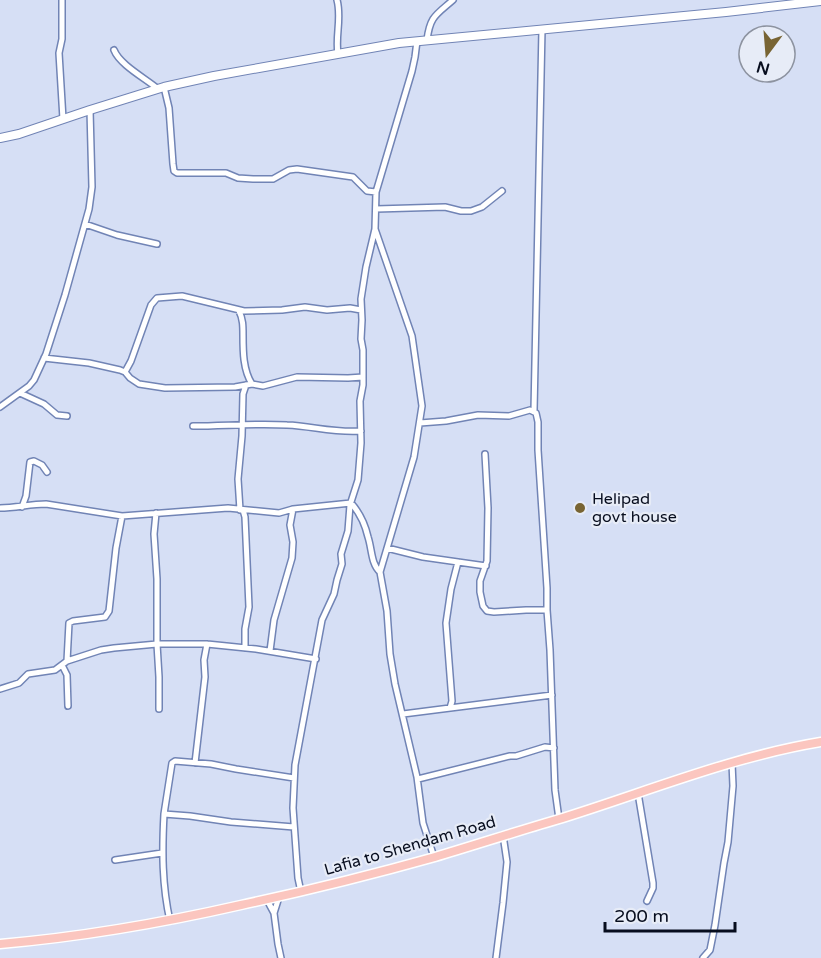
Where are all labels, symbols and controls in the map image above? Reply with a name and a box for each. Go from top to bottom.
north arrow [737,24,797,84]
text: N [754,56,772,79]
place label: Helipad govt house [592,489,677,527]
marker: Helipad govt house [573,501,587,515]
street label: Lafia to Shendam Road [322,812,498,880]
scale bar [605,895,736,933]
text: 200 m [614,905,669,927]

